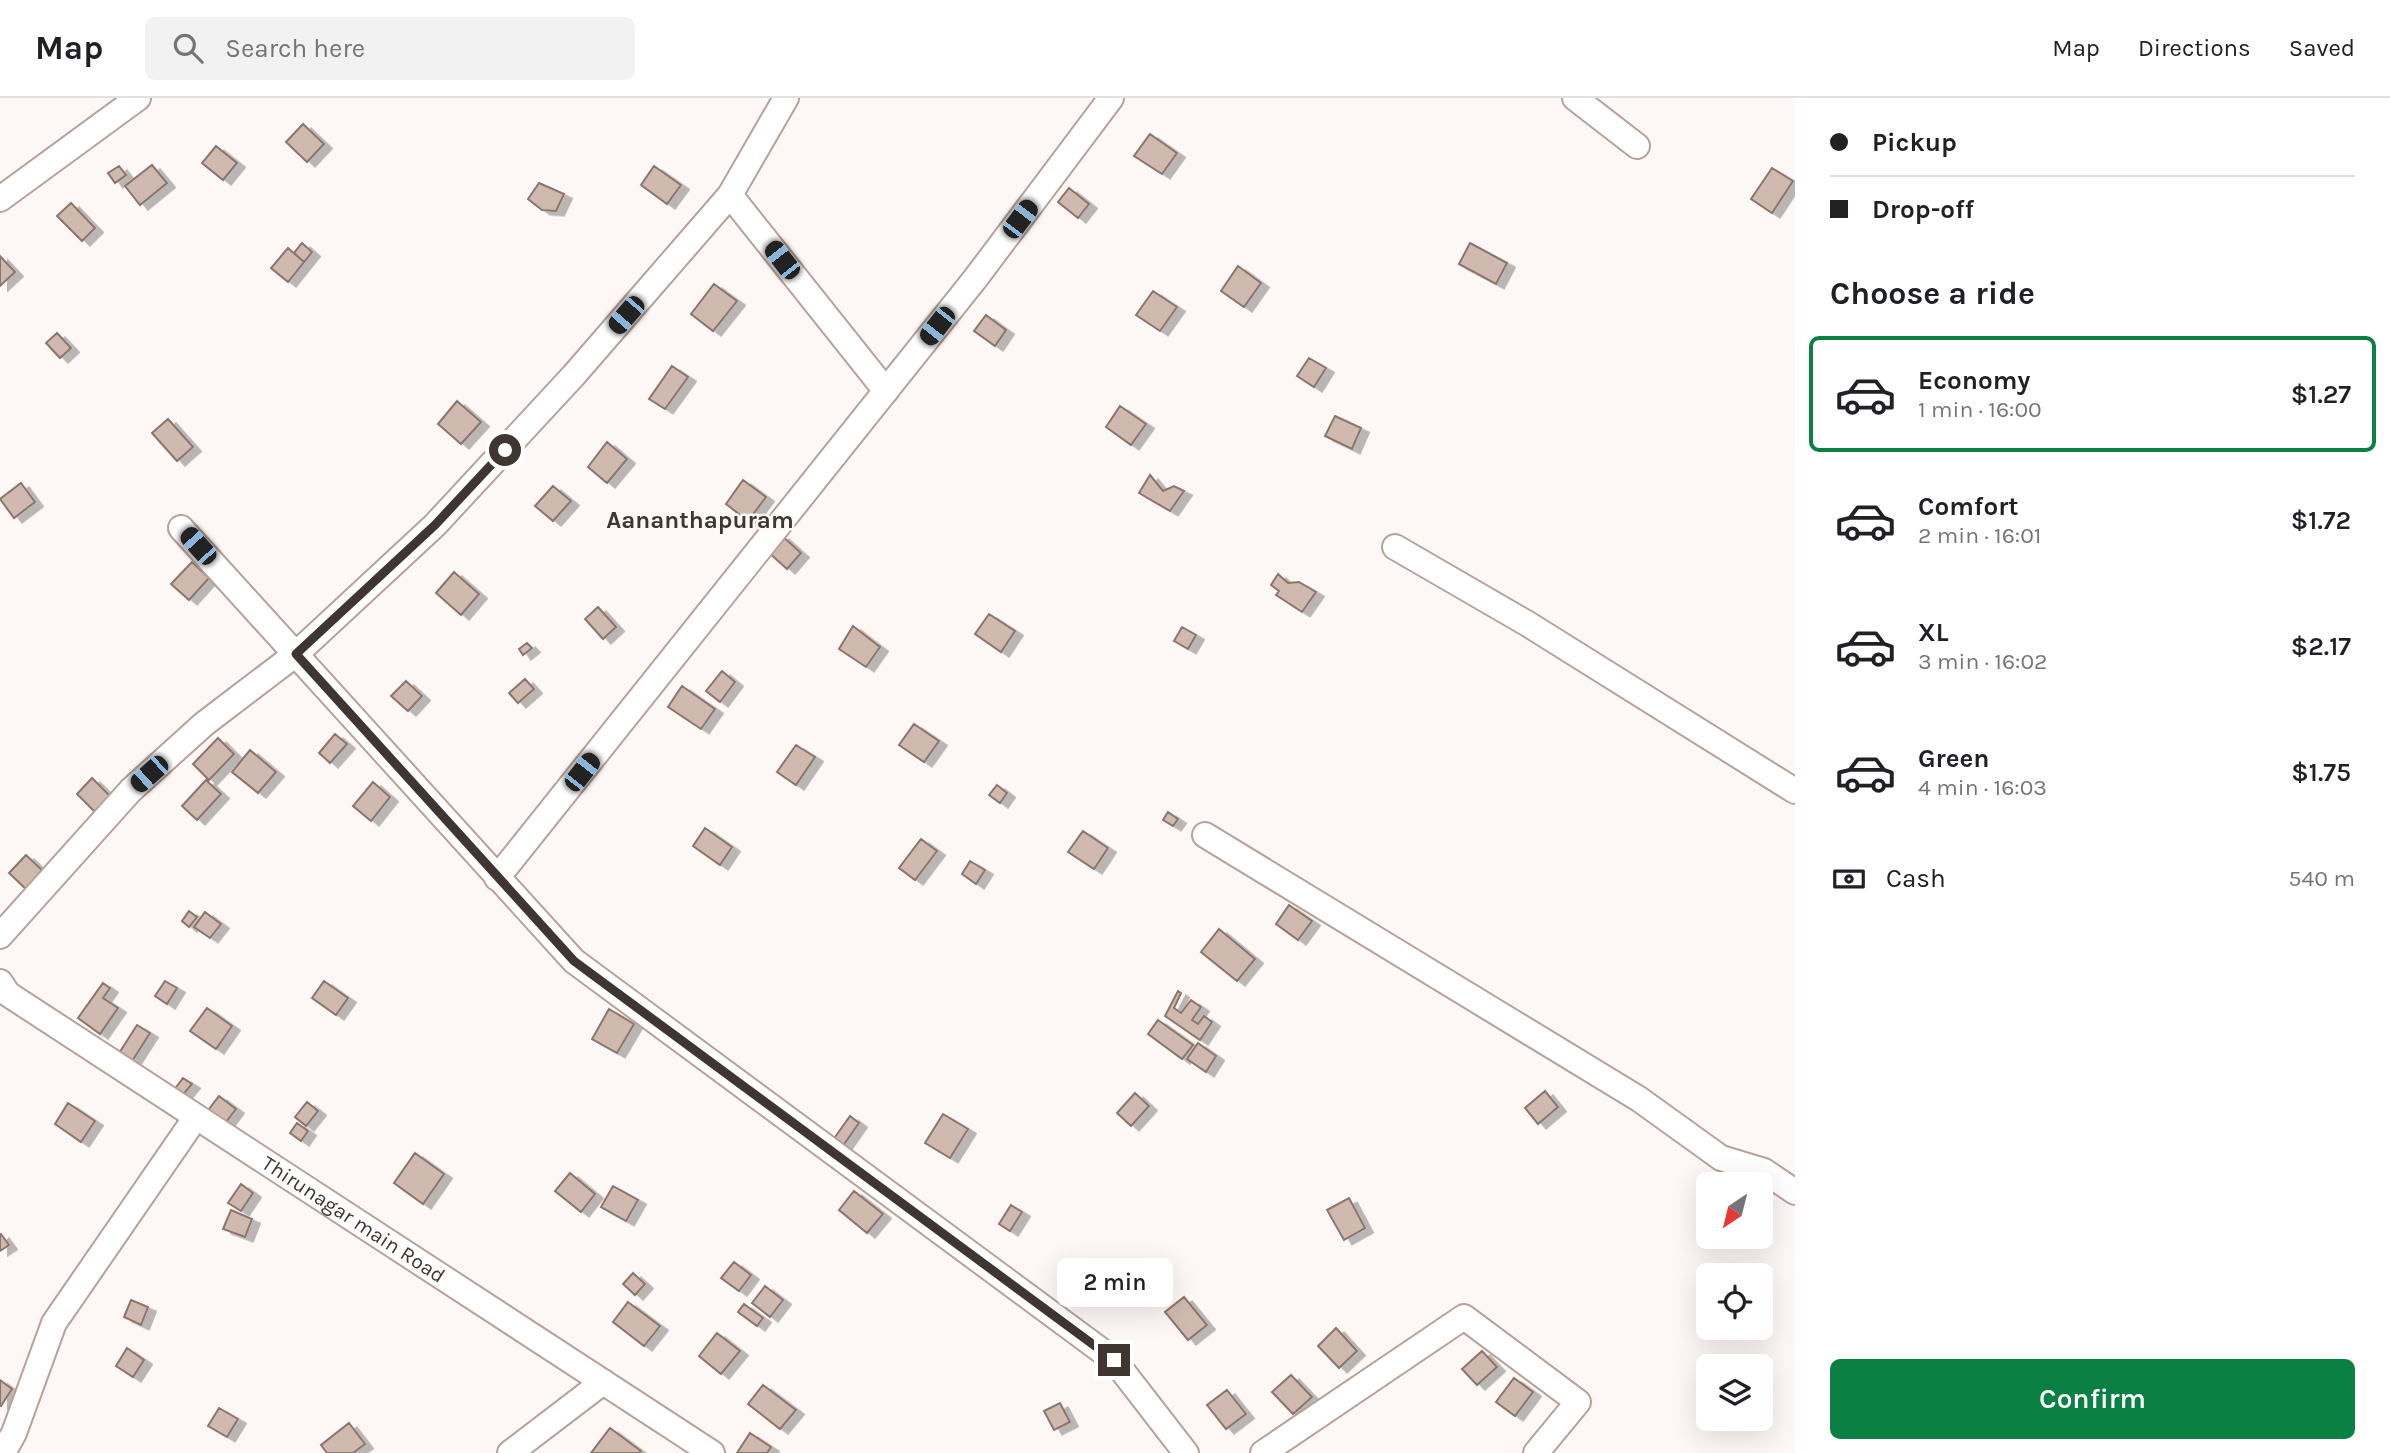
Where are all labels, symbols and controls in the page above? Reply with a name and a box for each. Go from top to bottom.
search box [145,17,635,80]
text: Map [35,29,103,67]
icon: search [169,29,207,67]
text: Search here [225,33,365,64]
text: Map [2052,34,2100,62]
text: Directions [2138,34,2251,62]
text: Saved [2289,34,2355,62]
text: Pickup [1872,127,1957,158]
text: Drop-off [1872,194,1974,225]
car [999,196,1042,242]
car [761,237,804,283]
text: Choose a ride [1830,275,2035,312]
car [605,292,648,338]
car [916,303,959,349]
icon: car [1834,363,1897,426]
text: Economy [1918,365,2030,396]
text: $1.27 [2291,379,2351,410]
text: 1 min · 16:00 [1918,396,2042,423]
route start [489,434,521,466]
icon: car [1834,489,1897,552]
text: Comfort [1918,491,2019,522]
text: $1.72 [2291,505,2351,536]
district label: Aananthapuram [606,506,794,534]
text: 2 min · 16:01 [1918,522,2041,549]
car [177,523,220,569]
icon: car [1834,615,1897,678]
text: XL [1918,617,1949,648]
text: $2.17 [2291,631,2351,662]
text: 3 min · 16:02 [1918,648,2047,675]
icon: car [1834,741,1897,804]
text: Green [1918,743,1990,774]
car [561,749,604,795]
car [127,752,172,796]
text: $1.75 [2291,757,2351,788]
text: 4 min · 16:03 [1918,774,2047,801]
icon: cash [1830,860,1868,898]
text: Cash [1886,863,1946,894]
text: 540 m [2289,865,2355,892]
street label: Thirunagar main Road [258,1151,450,1288]
north arrow [1696,1172,1773,1250]
map controls [1696,1172,1773,1431]
callout: 2 min [1056,1258,1172,1308]
button: locate [1696,1263,1773,1340]
text: 2 min [1084,1269,1146,1296]
route end [1098,1344,1130,1376]
button: layers [1696,1354,1773,1431]
button: Confirm [1830,1359,2355,1439]

